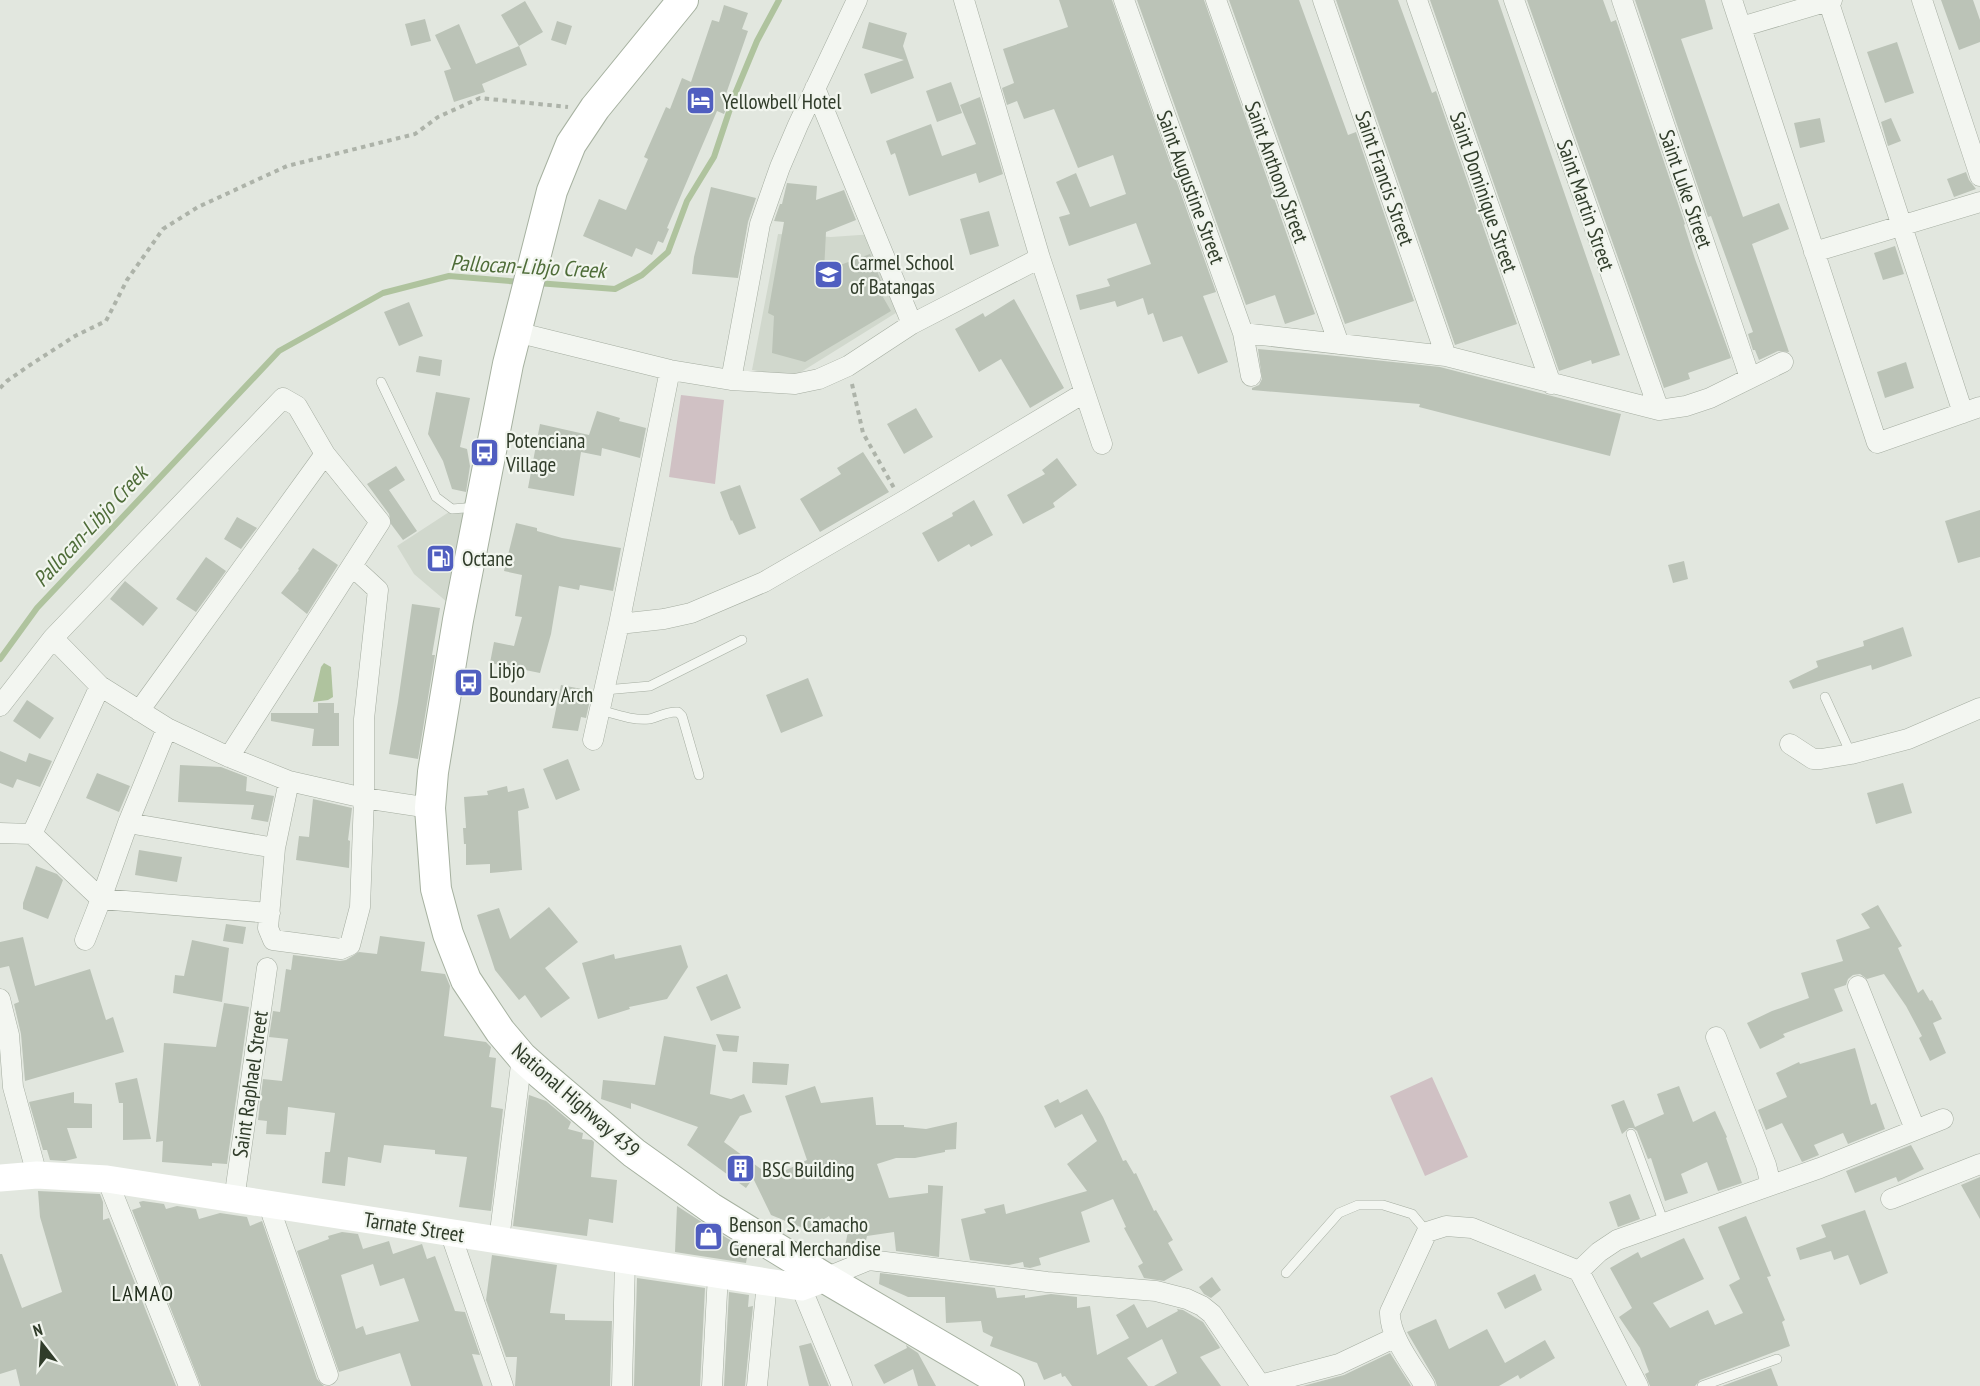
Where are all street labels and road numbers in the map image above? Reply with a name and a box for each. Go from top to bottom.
street label: Saint Anthony Street [1239,98,1315,247]
street label: Saint Augustine Street [1151,107,1231,268]
street label: Saint Francis Street [1349,107,1421,249]
street label: Saint Dominique Street [1444,108,1524,276]
street label: Saint Luke Street [1653,126,1719,252]
street label: Saint Martin Street [1551,136,1621,274]
street label: Saint Raphael Street [226,1009,274,1159]
street label: National Highway 439 [506,1037,646,1163]
street label: Tarnate Street [362,1206,466,1248]

